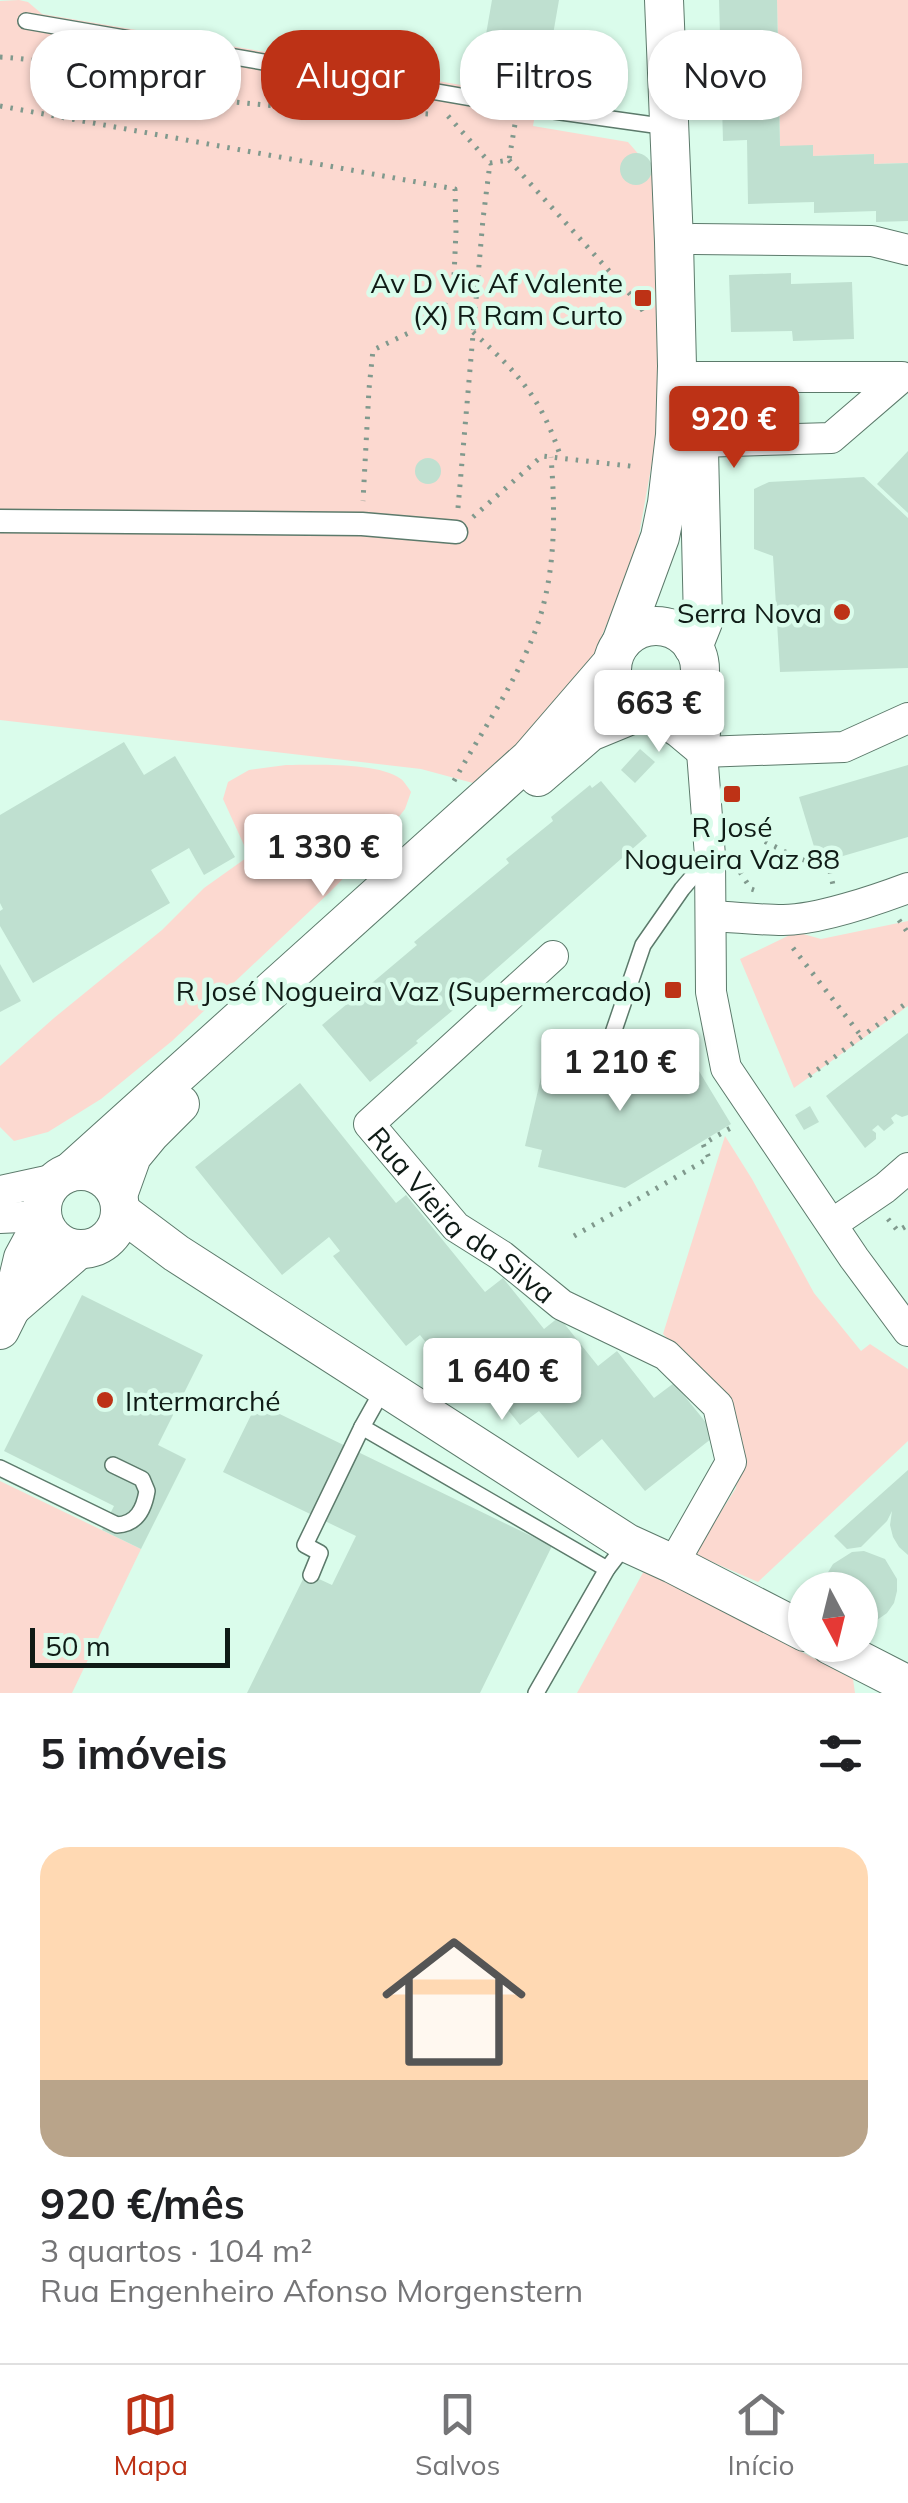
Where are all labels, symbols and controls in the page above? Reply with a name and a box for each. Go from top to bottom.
chip: Comprar [30,30,241,120]
chip: Alugar [261,30,440,120]
chip: Filtros [460,30,628,120]
chip: Novo [648,30,802,120]
place label: Av D Vic Af Valente (X) R Ram Curto [370,265,623,332]
marker: Av D Vic Af Valente (X) R Ram Curto [632,287,654,309]
pin: 920 € [664,386,804,471]
text: 920 € [691,398,777,438]
place label: Serra Nova [677,595,822,630]
marker: Serra Nova [831,601,853,623]
pin: 663 € [589,670,729,755]
text: 663 € [616,682,702,722]
marker: R José Nogueira Vaz 88 [721,783,743,805]
place label: R José Nogueira Vaz 88 [624,809,840,876]
pin: 1 330 € [231,814,415,899]
text: 1 330 € [266,826,380,866]
place label: R José Nogueira Vaz (Supermercado) [176,973,653,1008]
marker: R José Nogueira Vaz (Supermercado) [662,979,684,1001]
pin: 1 210 € [528,1029,712,1114]
text: 1 210 € [563,1041,677,1081]
street label: Rua Vieira da Silva [361,1119,563,1310]
pin: 1 640 € [410,1338,594,1423]
text: 1 640 € [445,1350,559,1390]
place label: Intermarché [125,1383,281,1418]
marker: Intermarché [94,1389,116,1411]
north arrow [788,1572,878,1662]
map controls [788,1572,878,1662]
scale bar [30,1623,230,1668]
text: 50 m [45,1628,111,1663]
icon: filters [813,1726,868,1781]
text: 5 imóveis [40,1727,227,1780]
icon: home [364,1912,544,2092]
text: 920 €/mês [40,2177,245,2230]
text: 3 quartos · 104 m² [40,2230,312,2270]
text: Rua Engenheiro Afonso Morgenstern [40,2270,583,2310]
tab: Mapa [114,2387,188,2482]
tab: Salvos [415,2387,501,2482]
tab: Início [728,2387,794,2482]

